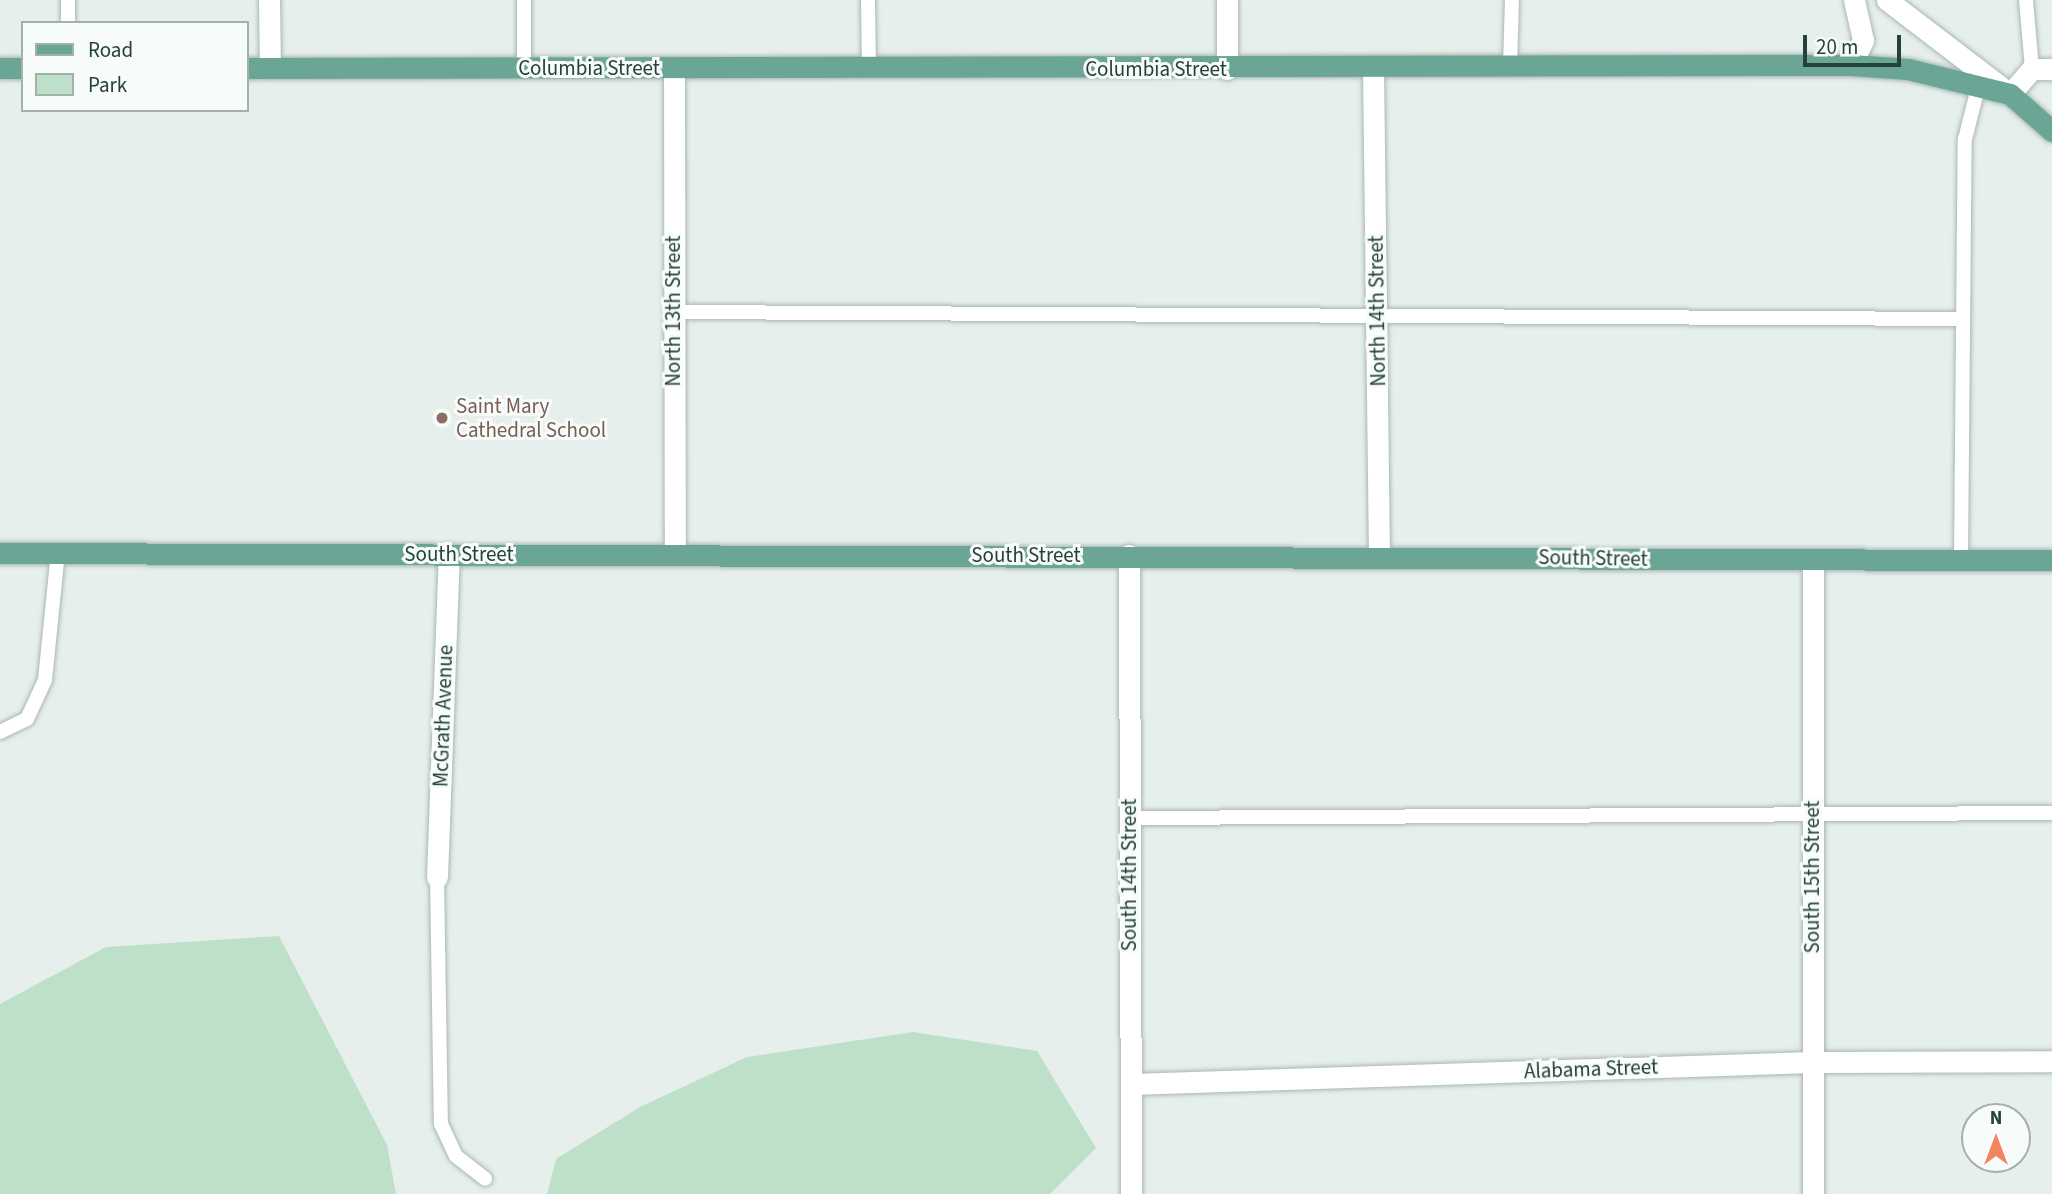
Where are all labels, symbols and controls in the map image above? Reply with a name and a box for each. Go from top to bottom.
legend [21,21,248,112]
scale bar [1807,21,1905,65]
text: 20 m [1816,32,1858,62]
text: Road [88,35,133,65]
street label: Columbia Street [518,55,660,81]
street label: Columbia Street [1085,56,1227,82]
text: Park [88,70,127,100]
street label: North 13th Street [660,235,686,387]
street label: North 14th Street [1363,235,1391,387]
place label: Saint Mary Cathedral School [456,393,606,443]
marker: Saint Mary Cathedral School [434,410,450,426]
street label: South Street [404,541,514,567]
street label: South Street [971,542,1081,568]
street label: South Street [1538,544,1648,572]
street label: McGrath Avenue [428,644,458,788]
street label: South 14th Street [1116,799,1142,951]
street label: South 15th Street [1799,801,1825,953]
street label: Alabama Street [1524,1054,1658,1084]
north arrow [1961,1103,2031,1173]
text: N [1990,1105,2002,1132]

